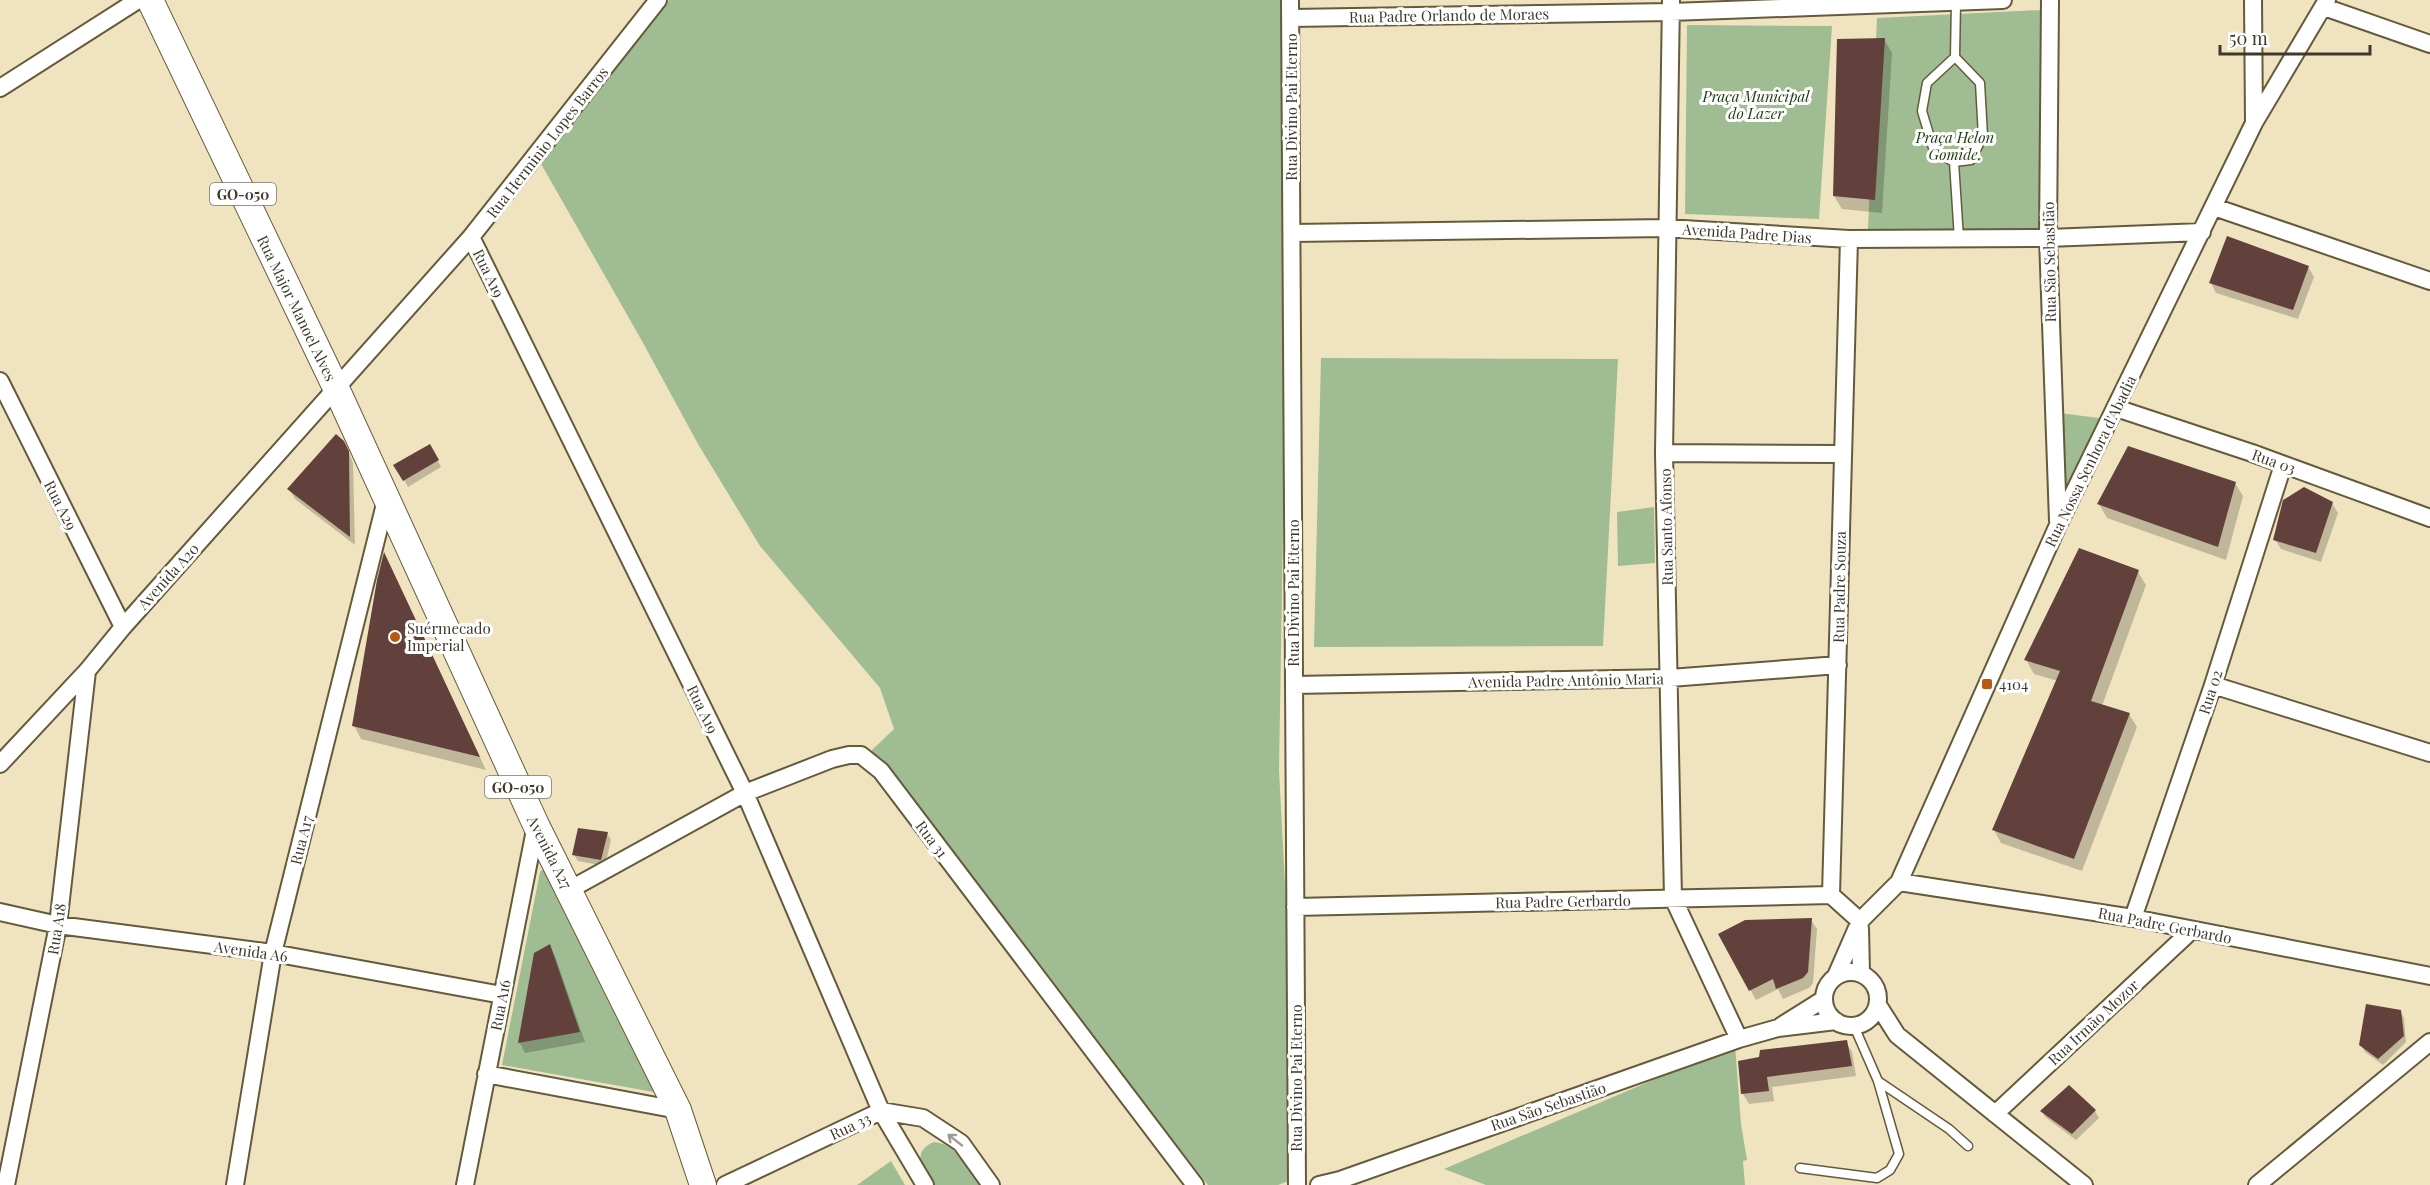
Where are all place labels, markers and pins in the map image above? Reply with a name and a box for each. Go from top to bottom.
place label: Suérmecado Imperial [407,618,491,655]
marker: Suérmecado Imperial [388,630,402,644]
place label: 4104 [1999,674,2028,694]
marker: 4104 [1980,677,1994,691]

